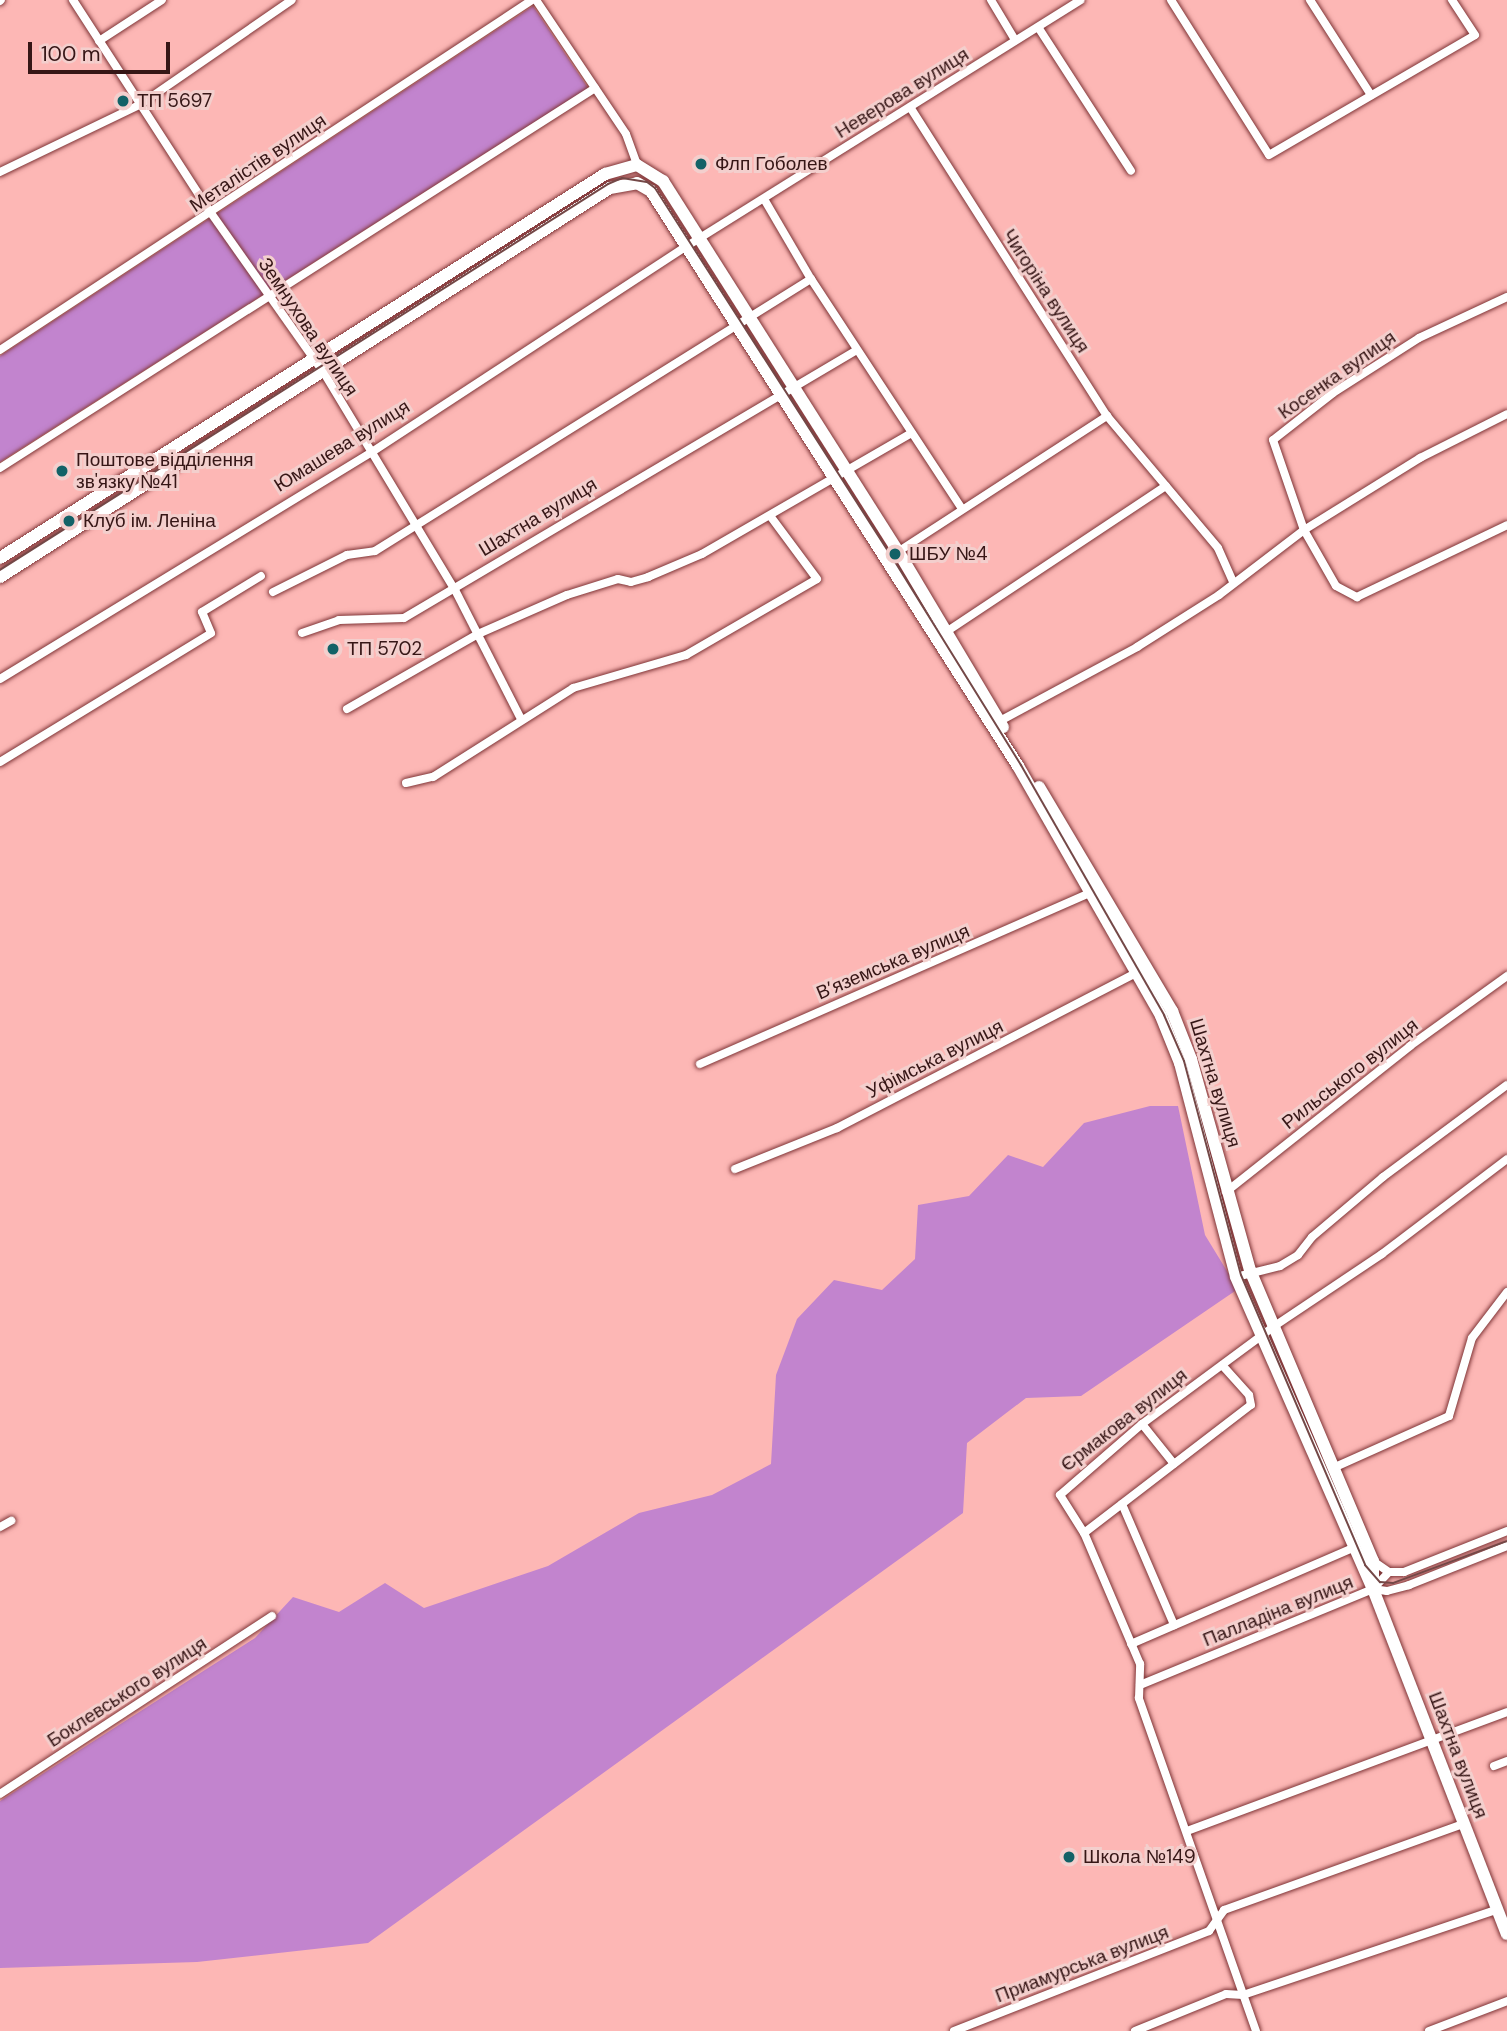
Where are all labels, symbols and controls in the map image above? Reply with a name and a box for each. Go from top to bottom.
scale bar [32,28,173,72]
text: 100 m [41,40,101,68]
street label: Неверова вулиця [831,43,973,143]
place label: ТП 5697 [137,90,212,112]
marker: ТП 5697 [115,93,131,109]
street label: Металістів вулиця [185,109,331,217]
place label: Флп Гоболев [715,153,828,175]
marker: Флп Гоболев [693,156,709,172]
street label: Чигоріна вулиця [998,225,1094,357]
street label: Земнухова вулиця [253,253,363,401]
street label: Косенка вулиця [1274,326,1400,424]
street label: Юмашева вулиця [270,395,414,497]
place label: Поштове відділення зв'язку №41 [76,449,254,493]
marker: Поштове відділення зв'язку №41 [54,463,70,479]
street label: Шахтна вулиця [475,473,601,561]
place label: Клуб ім. Леніна [83,510,216,532]
marker: Клуб ім. Леніна [61,513,77,529]
place label: ШБУ №4 [909,543,987,565]
marker: ШБУ №4 [887,546,903,562]
place label: ТП 5702 [347,638,422,660]
marker: ТП 5702 [325,641,341,657]
street label: В’яземська вулиця [813,919,973,1005]
street label: Рильського вулиця [1277,1014,1423,1134]
street label: Уфімська вулиця [863,1015,1007,1103]
street label: Шахтна вулиця [1185,1016,1245,1150]
street label: Єрмакова вулиця [1056,1364,1192,1476]
street label: Палладіна вулиця [1200,1570,1356,1652]
street label: Боклевського вулиця [43,1632,211,1752]
street label: Шахтна вулиця [1423,1688,1493,1822]
place label: Школа №149 [1083,1846,1196,1868]
marker: Школа №149 [1061,1849,1077,1865]
street label: Приамурська вулиця [992,1920,1172,2008]

